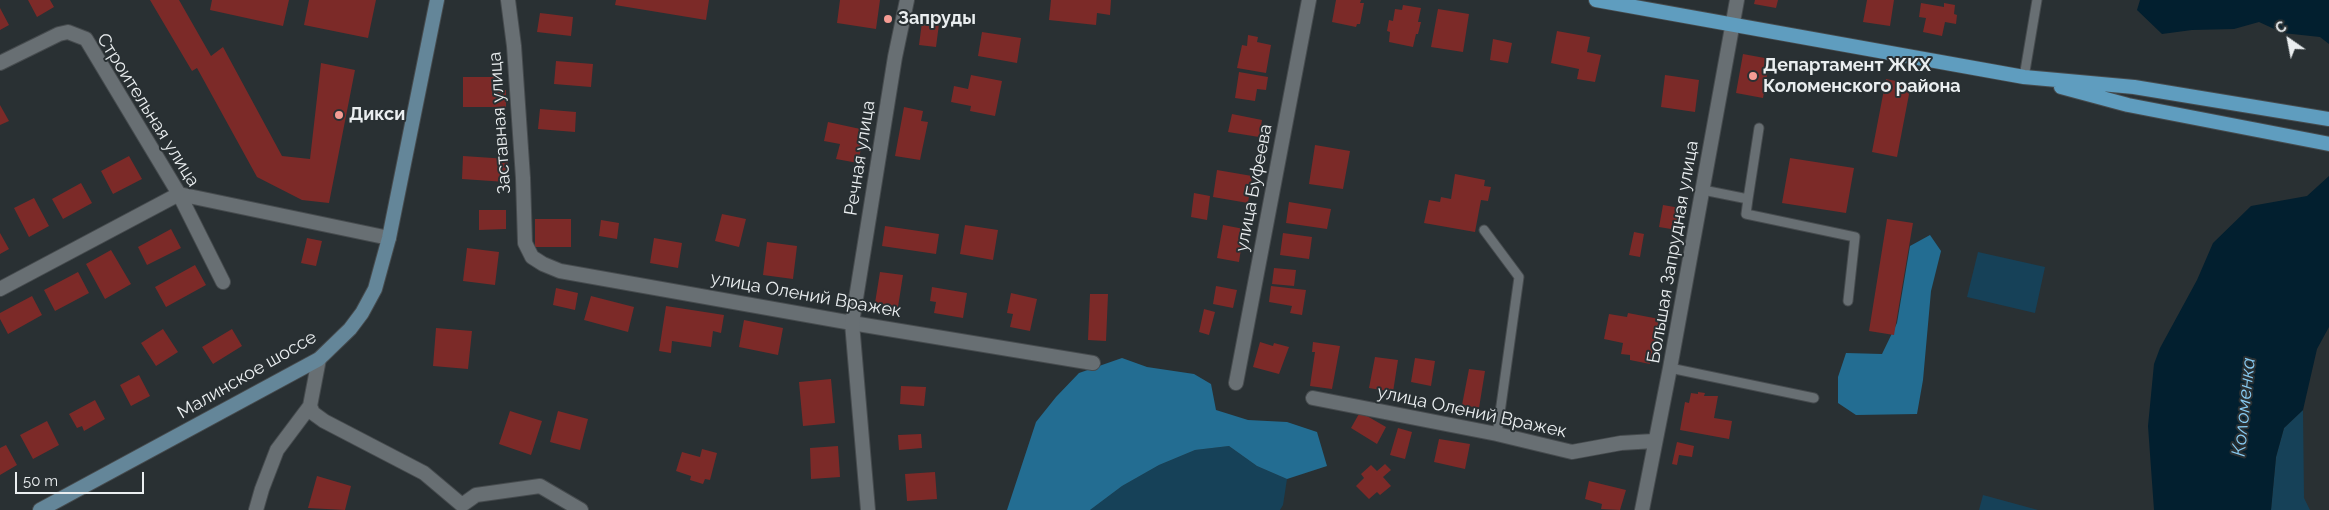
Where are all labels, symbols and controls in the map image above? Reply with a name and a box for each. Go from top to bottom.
place label: Запруды [898,8,976,30]
marker: Запруды [882,13,894,25]
north arrow [2264,15,2314,65]
text: С [2272,18,2289,37]
street label: Строительная улица [92,29,204,191]
street label: Заставная улица [484,51,516,195]
place label: Департамент ЖКХ Коломенского района [1763,55,1961,98]
marker: Департамент ЖКХ Коломенского района [1747,70,1759,82]
street label: Речная улица [840,99,880,217]
place label: Дикси [349,104,405,126]
marker: Дикси [333,109,345,121]
street label: улица Буфеева [1231,122,1277,254]
street label: Большая Запрудная улица [1643,139,1703,365]
street label: улица Олений Вражек [709,268,903,322]
street label: Малинское шоссе [174,326,320,424]
water label: Коломенка [2227,356,2261,458]
street label: улица Олений Вражек [1375,381,1569,443]
scale bar [18,462,146,494]
text: 50 m [23,472,58,490]

